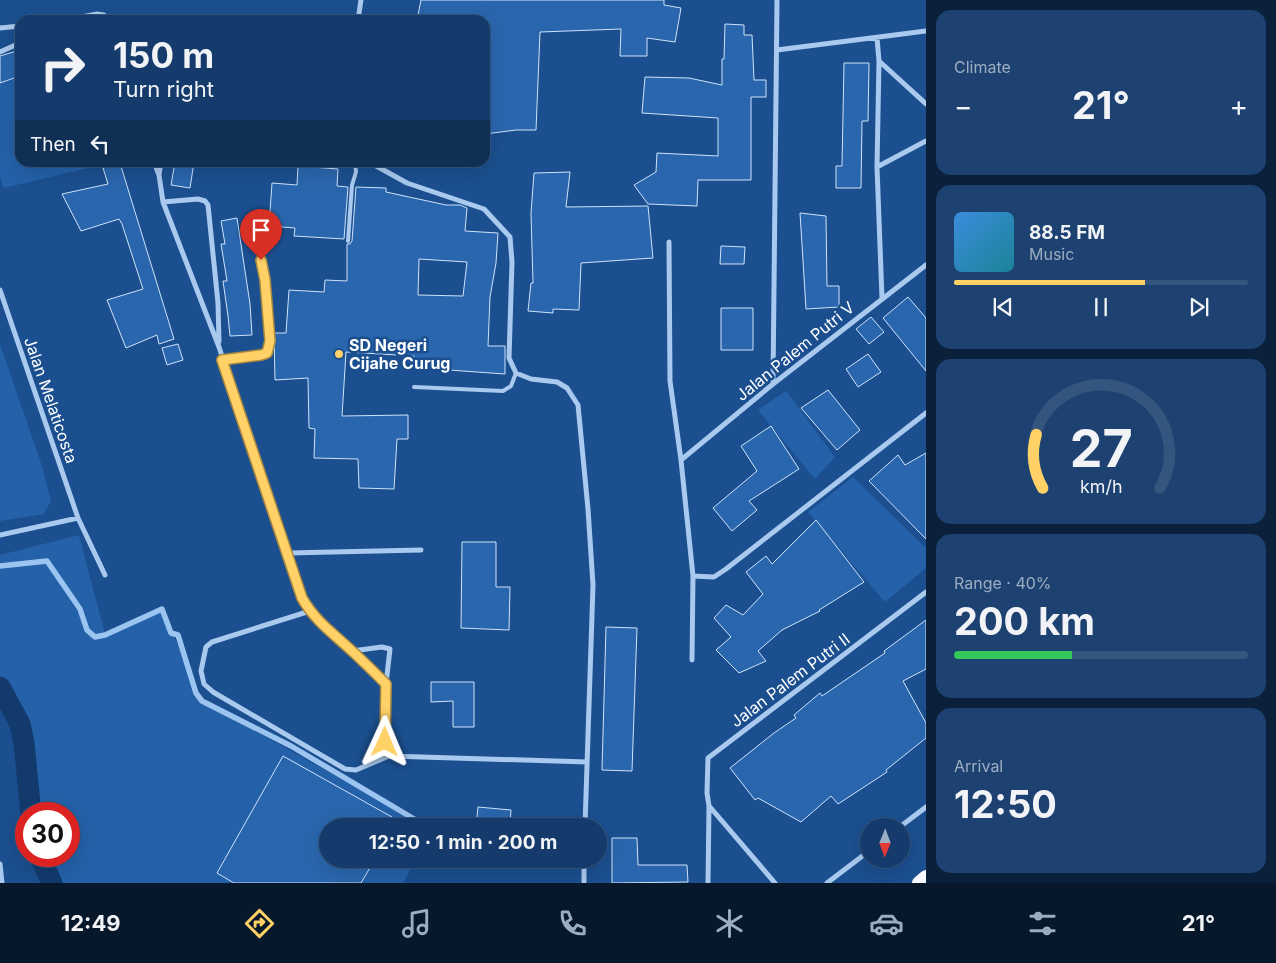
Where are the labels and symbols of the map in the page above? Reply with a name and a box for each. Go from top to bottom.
pin [240,209,282,260]
street label: Jalan Palem Putri V [732,297,858,405]
street label: Jalan Melaticosta [20,334,82,466]
place label: SD Negeri Cijahe Curug [349,335,450,373]
marker: SD Negeri Cijahe Curug [333,348,345,360]
street label: Jalan Palem Putri II [726,629,854,731]
position arrow [358,715,410,767]
speed limit sign: 30 [15,802,80,867]
north arrow [860,818,910,868]

